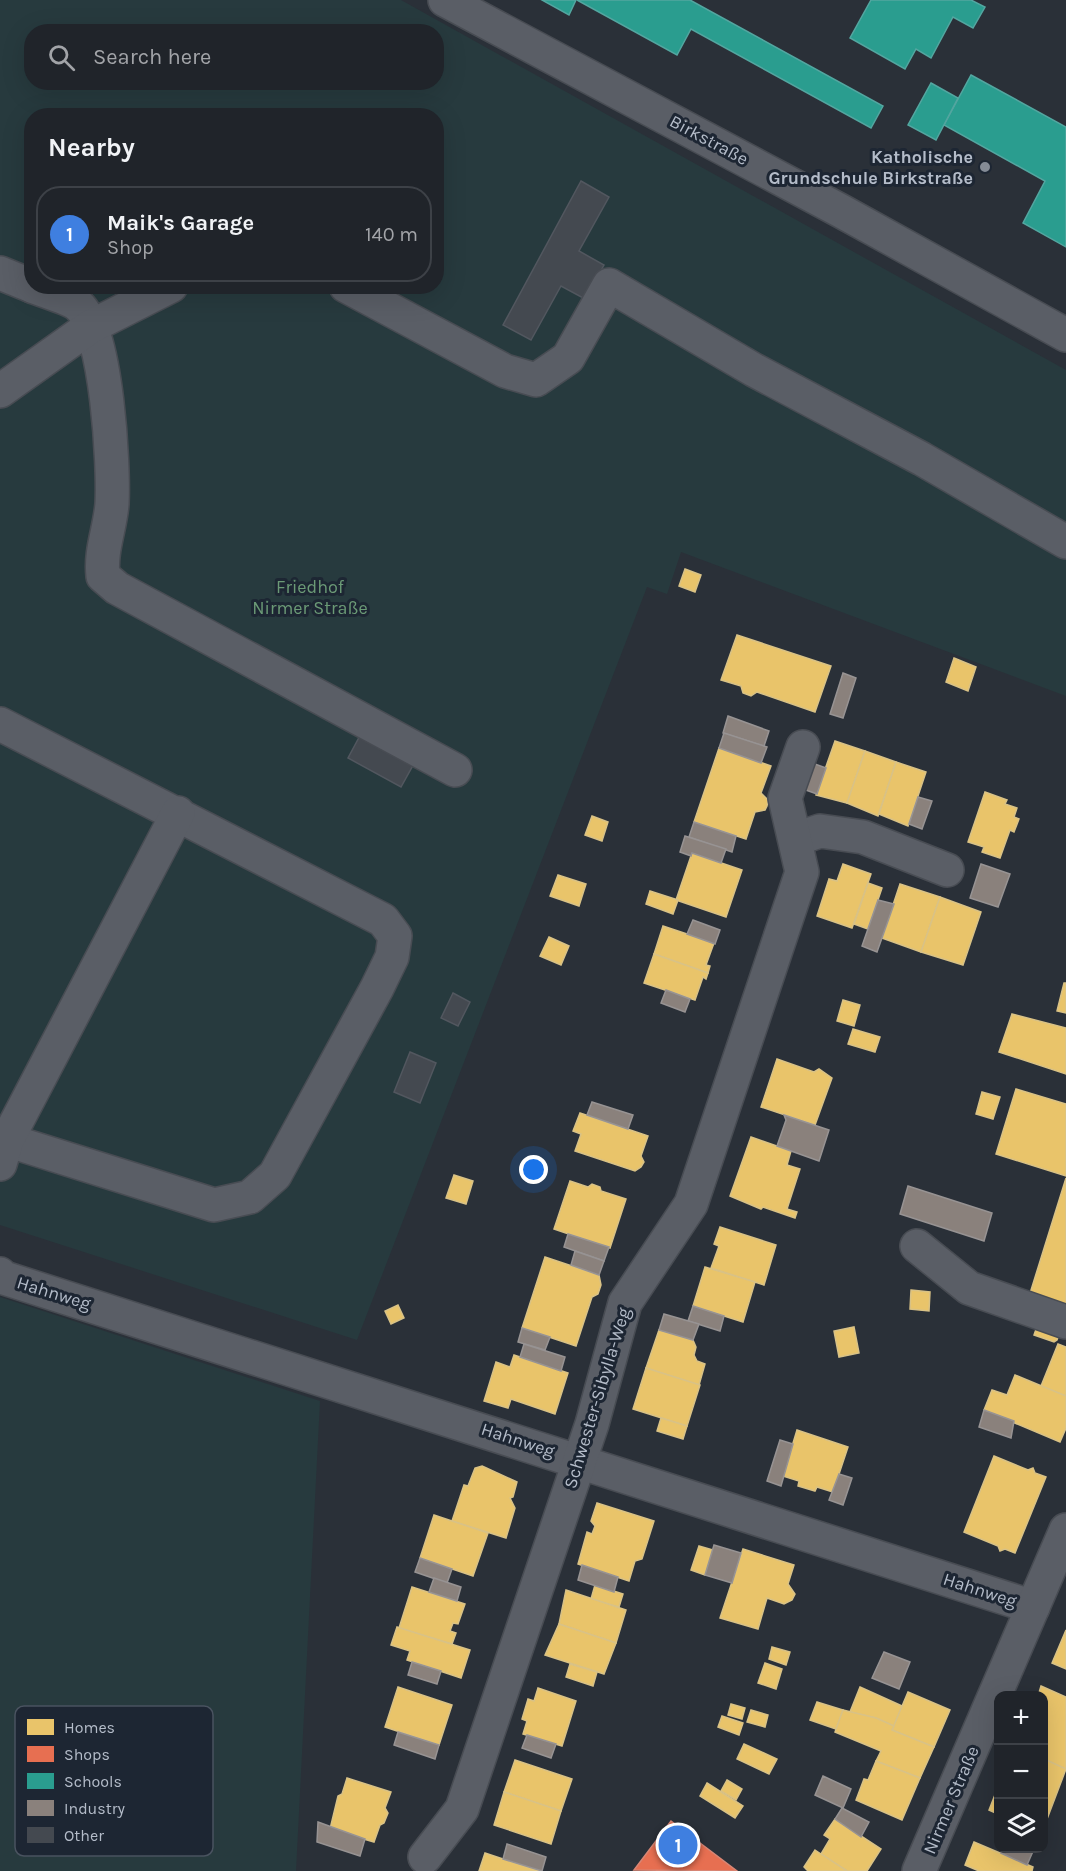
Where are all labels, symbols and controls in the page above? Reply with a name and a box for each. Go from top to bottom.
search box [24,24,444,90]
icon: search [45,41,78,74]
text: Search here [93,44,211,70]
street label: Birkstraße [666,110,752,170]
text: Nearby [48,132,135,163]
place label: Katholische Grundschule Birkstraße [768,146,973,189]
marker: Katholische Grundschule Birkstraße [978,160,992,174]
text: Maik's Garage [107,210,254,236]
text: 1 [66,223,73,246]
text: 140 m [365,223,418,246]
text: Shop [107,236,154,259]
park label: Friedhof Nirmer Straße [252,576,368,619]
your location [519,1155,548,1184]
street label: Hahnweg [14,1271,94,1315]
street label: Schwester-Sibylla-Weg [559,1305,635,1491]
street label: Hahnweg [478,1418,558,1462]
street label: Hahnweg [940,1568,1020,1612]
map controls [994,1691,1048,1853]
button: + [994,1691,1048,1745]
legend [15,1706,213,1856]
text: Homes [64,1718,115,1737]
street label: Nirmer Straße [918,1743,984,1857]
text: Shops [64,1745,110,1764]
button: − [994,1745,1048,1799]
text: Schools [64,1772,122,1791]
text: Industry [64,1799,126,1818]
button: layers [994,1799,1048,1853]
pin: 1 [658,1822,698,1868]
text: Other [64,1826,104,1845]

